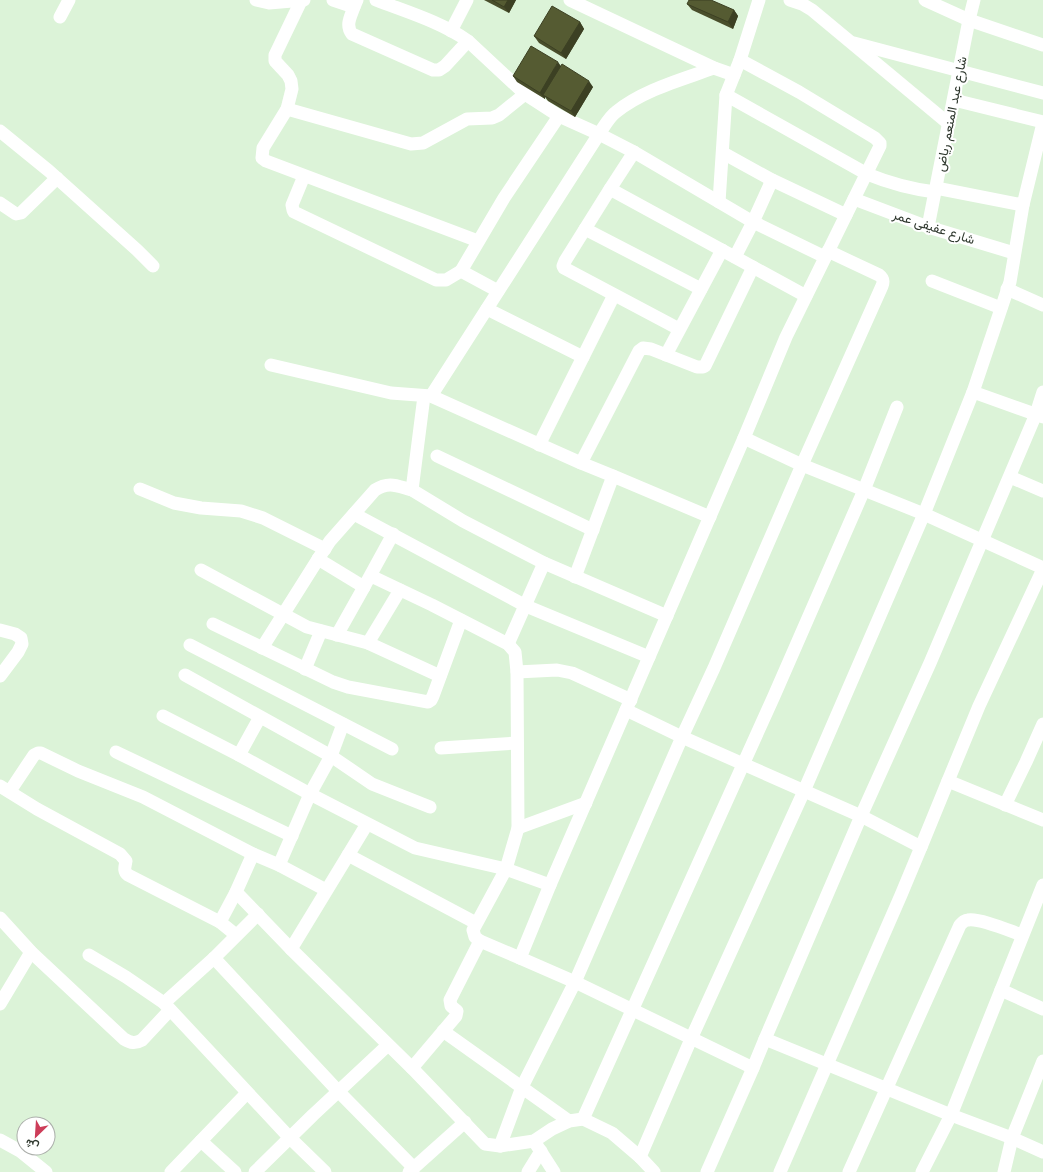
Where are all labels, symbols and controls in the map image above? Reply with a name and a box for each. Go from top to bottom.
street label: شارع عبد المنعم رياض [930,55,972,173]
street label: شارع عفيفى عمر [890,204,977,249]
north arrow [16,1116,56,1156]
text: ش [22,1135,41,1155]

